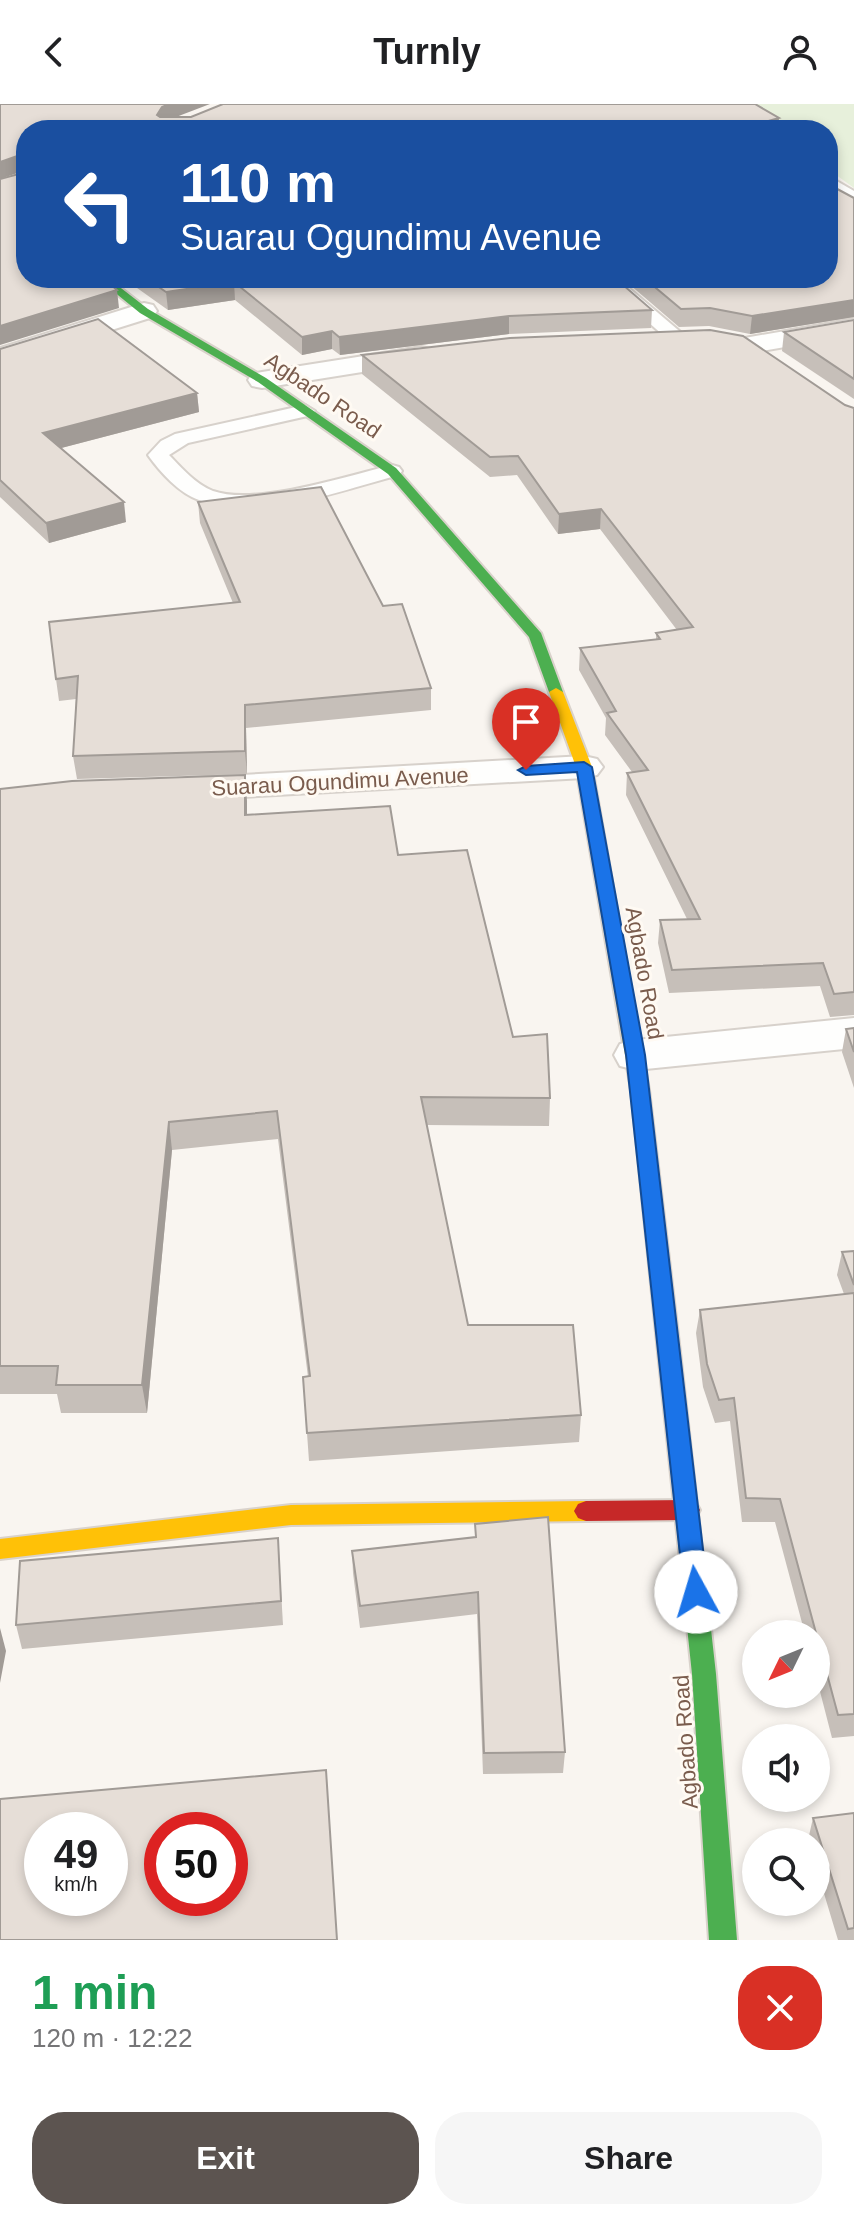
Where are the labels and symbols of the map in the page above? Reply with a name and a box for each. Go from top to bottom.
street label: Agbado Road [260,347,385,443]
pin [492,688,560,770]
street label: Suarau Ogundimu Avenue [211,762,469,801]
street label: Agbado Road [621,905,669,1042]
position arrow [654,1550,738,1634]
north arrow [742,1620,830,1708]
street label: Agbado Road [668,1674,703,1810]
speed limit sign: 50 [144,1812,248,1916]

